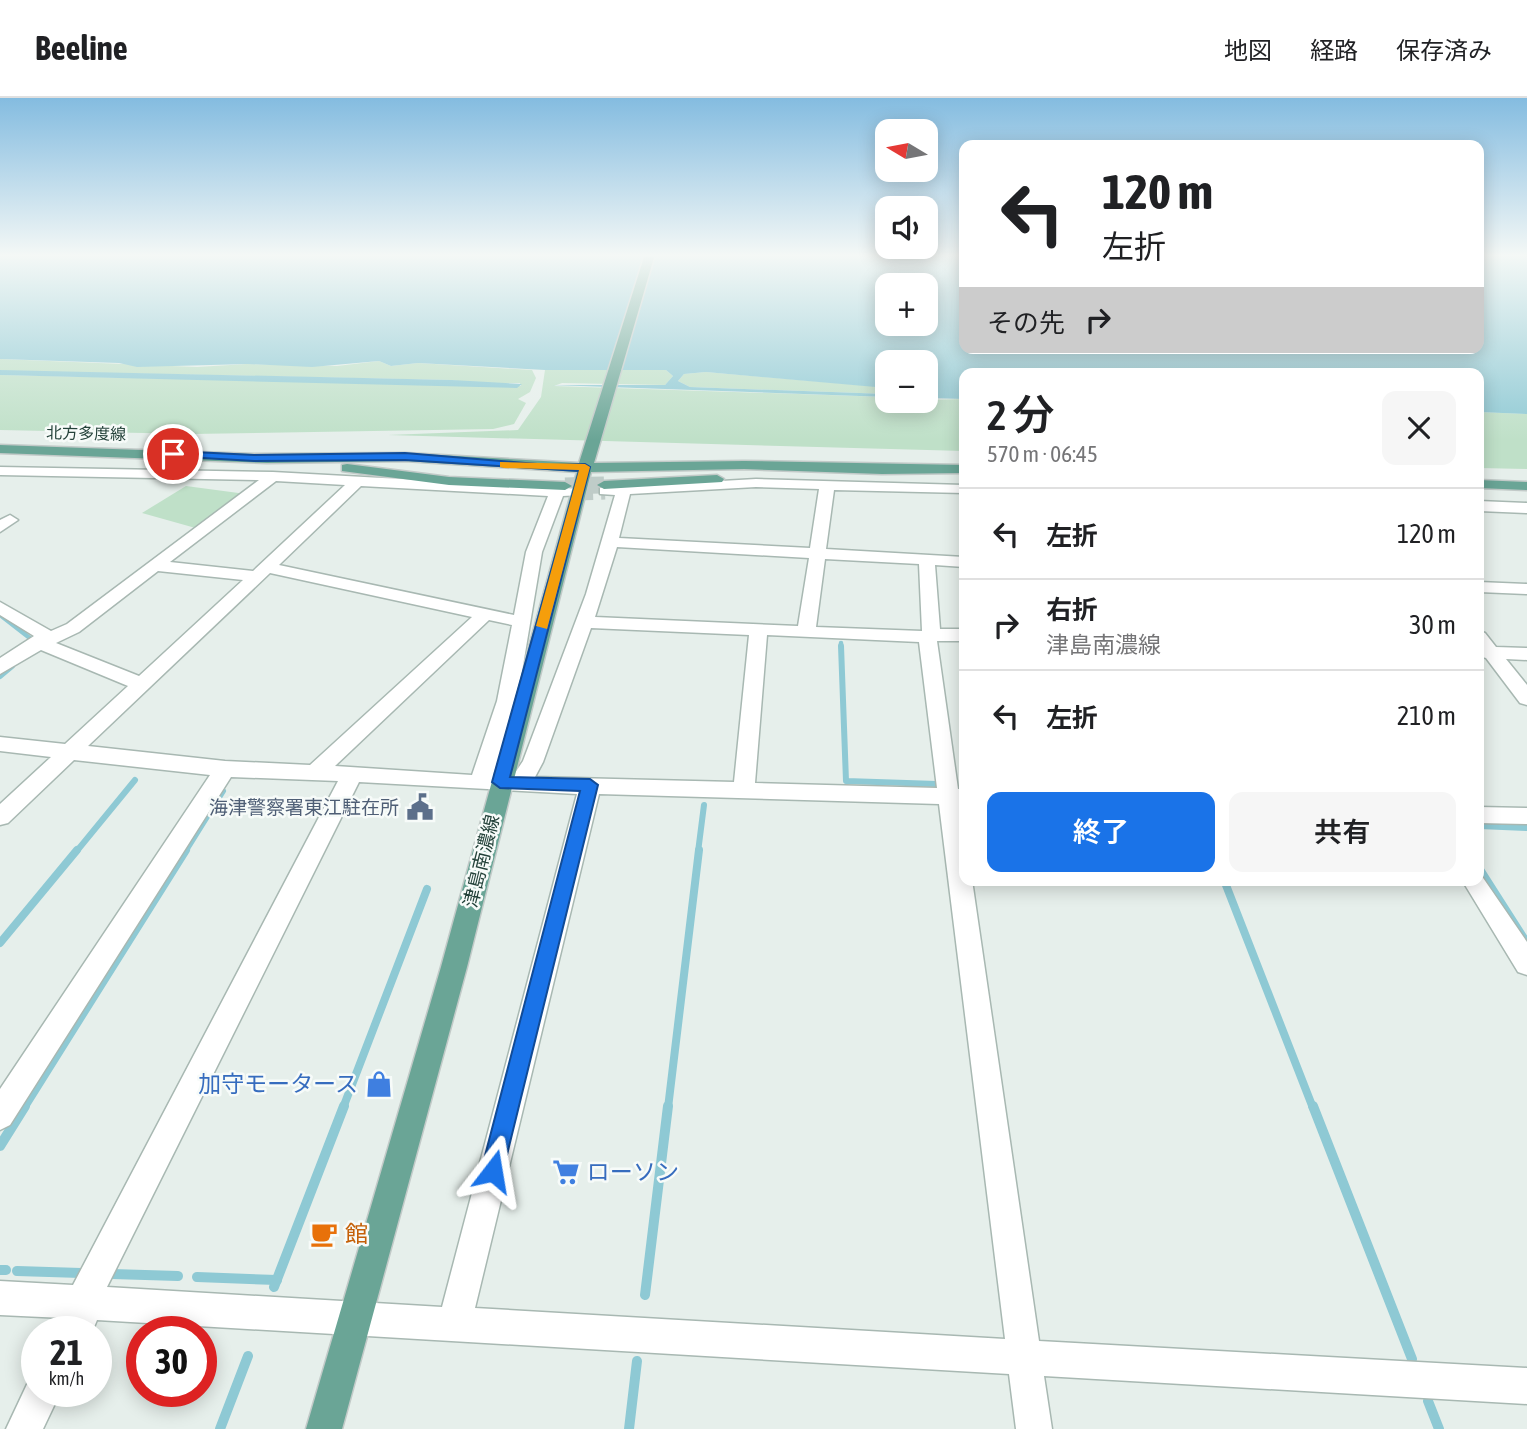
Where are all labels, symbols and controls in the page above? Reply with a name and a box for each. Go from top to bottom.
text: Beeline [35,29,128,67]
text: 地図 [1224,37,1272,64]
text: 経路 [1310,37,1358,64]
text: 保存済み [1396,37,1492,64]
north arrow [875,119,938,182]
map controls [875,119,938,413]
text: 120 m [1102,163,1213,219]
icon: left [987,168,1078,259]
button: sound [875,196,938,259]
text: 左折 [1102,228,1166,265]
button: + [875,273,938,336]
icon: right [1079,301,1117,339]
text: その先 [987,308,1065,338]
button: − [875,350,938,413]
text: 2 分 [987,391,1055,439]
button: close [1382,391,1456,465]
street label: 北方多度線 [46,423,126,443]
pin [143,424,203,484]
icon: arrive [154,435,192,473]
text: 570 m · 06:45 [987,441,1098,467]
icon: left [987,515,1025,553]
text: 120 m [1397,519,1456,549]
text: 左折 [1046,521,1098,551]
text: 右折 [1046,595,1098,625]
icon: right [987,606,1025,644]
text: 30 m [1409,610,1456,640]
text: 津島南濃線 [1046,632,1161,658]
icon: left [987,697,1025,735]
text: 210 m [1397,701,1456,731]
text: 左折 [1046,703,1098,733]
public building icon: 海津警察署東江駐在所 [405,792,435,822]
button: 終了 [987,792,1215,872]
button: 共有 [1229,792,1456,872]
place label: 海津警察署東江駐在所 [209,796,399,818]
street label: 津島南濃線 [459,812,503,910]
shop icon: 加守モータース [364,1069,394,1099]
place label: 加守モータース [198,1071,358,1097]
position arrow [456,1134,530,1208]
supermarket icon: ローソン [551,1157,581,1187]
place label: ローソン [587,1159,679,1185]
cafe icon: 館 [309,1219,339,1249]
place label: 館 [345,1221,368,1247]
speed limit sign: 30 [126,1316,217,1407]
text: 21 [50,1332,83,1372]
text: km/h [49,1368,84,1389]

